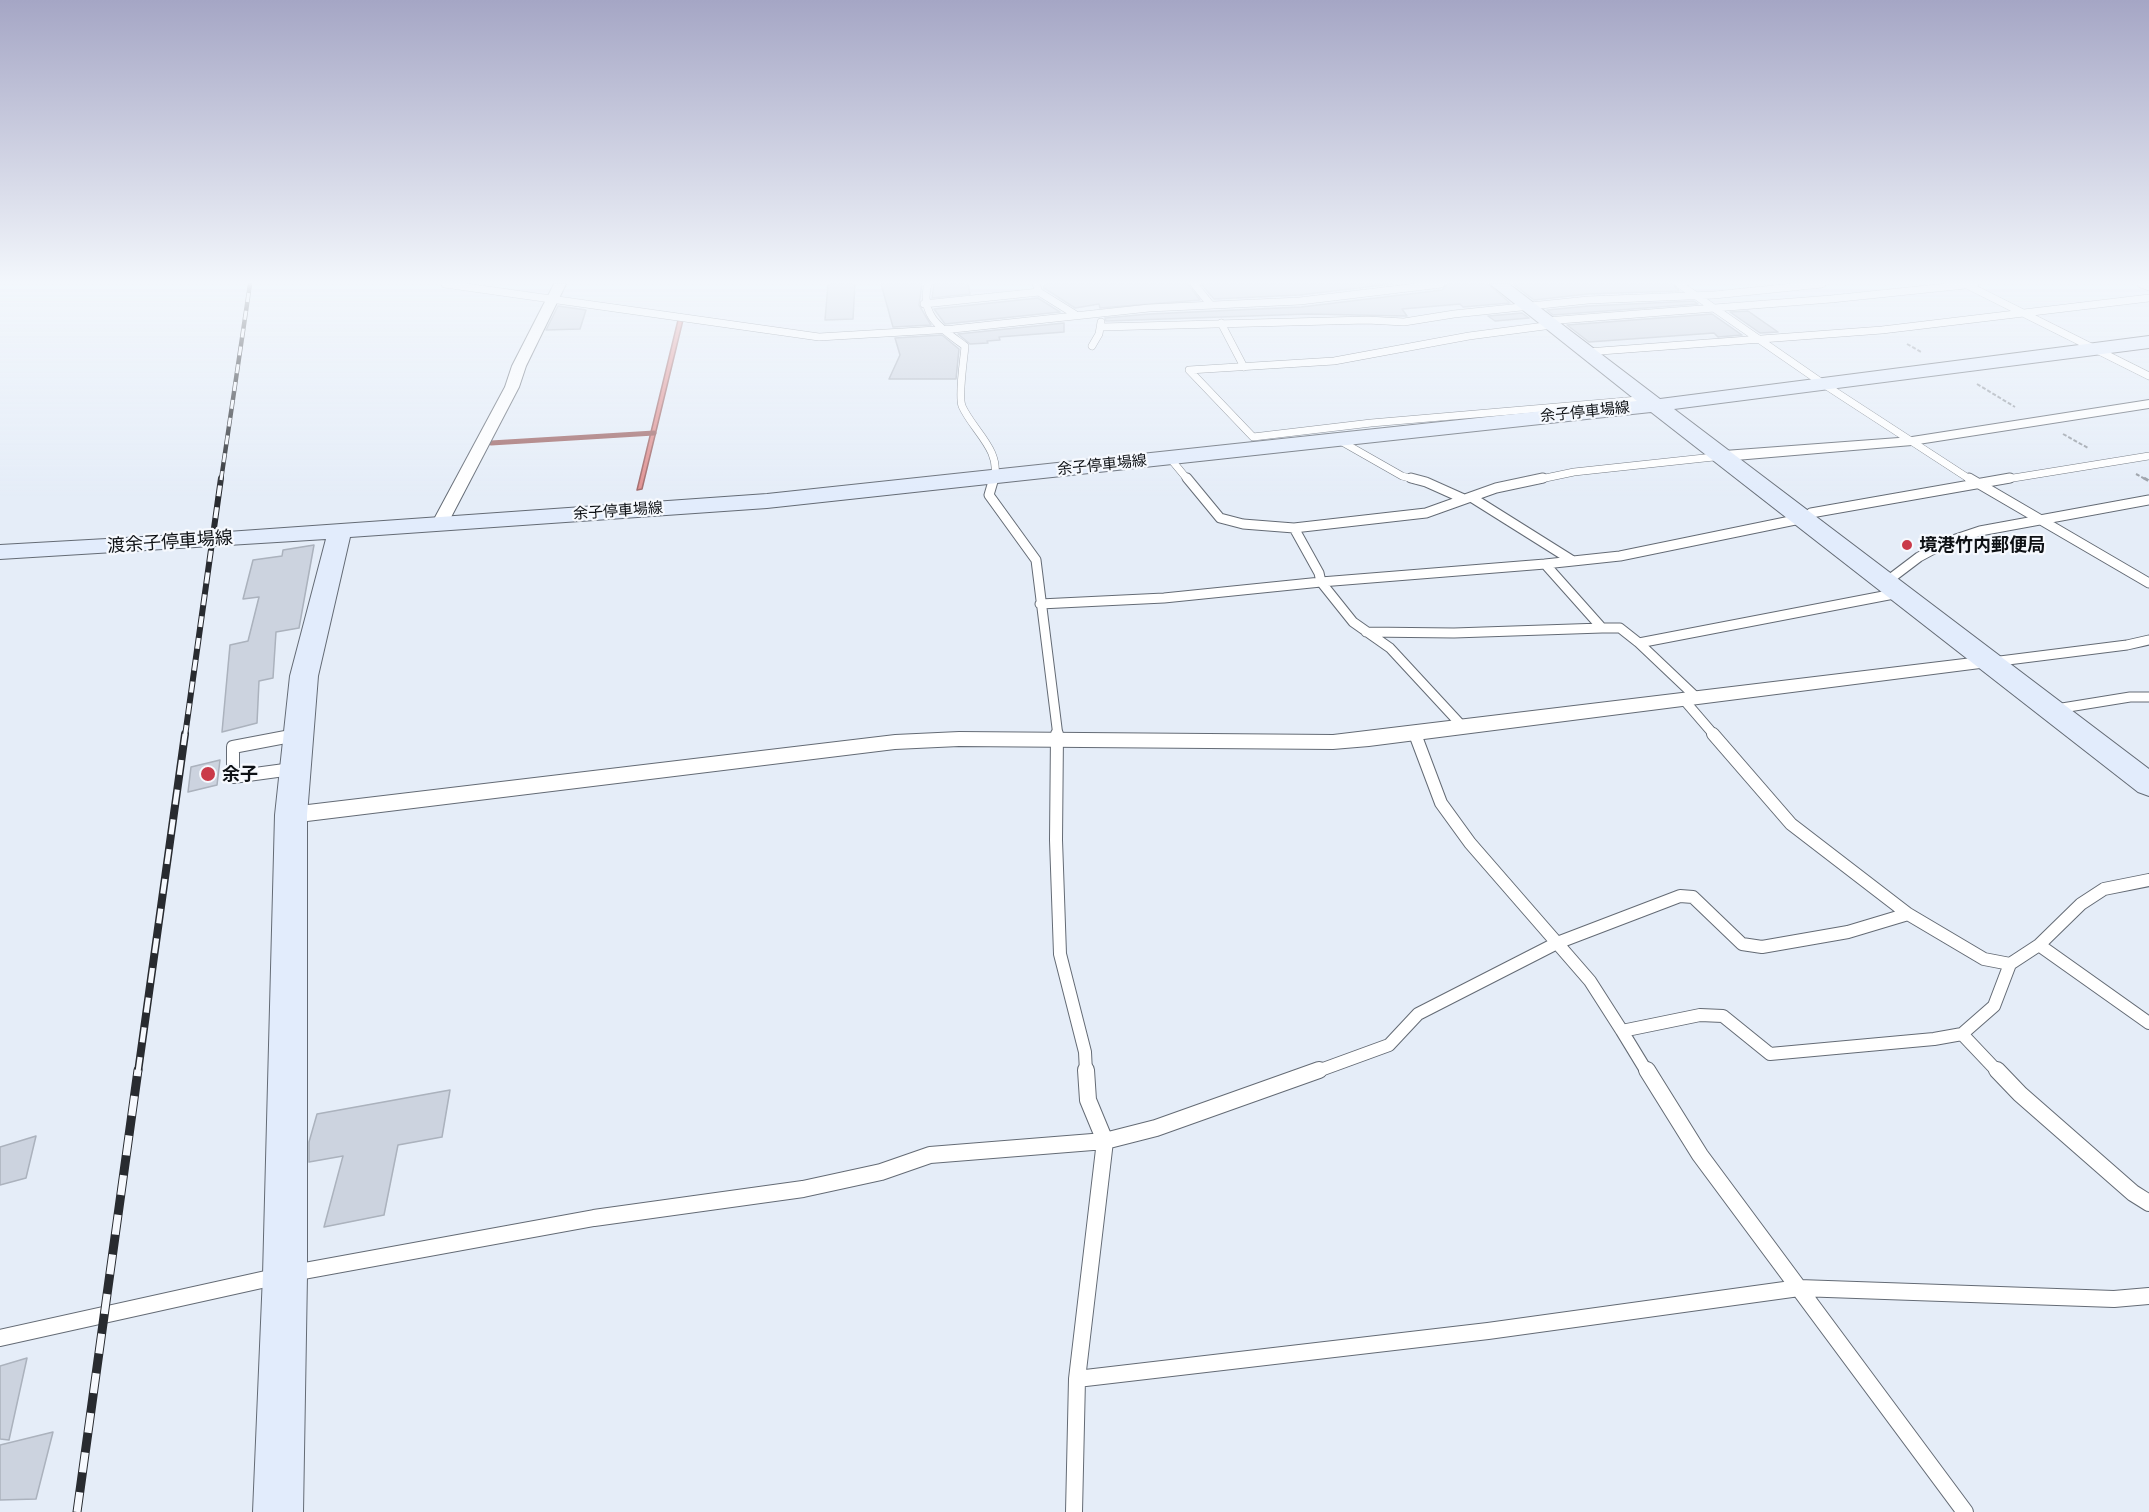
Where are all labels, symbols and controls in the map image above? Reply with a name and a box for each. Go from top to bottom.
street label: 余子停車場線 [1539,398,1631,426]
street label: 余子停車場線 [1056,451,1148,479]
street label: 余子停車場線 [572,499,664,523]
street label: 渡余子停車場線 [106,527,234,557]
place label: 境港竹内郵便局 [1919,534,2045,556]
marker: 境港竹内郵便局 [1900,538,1914,552]
place label: 余子 [222,763,258,785]
marker: 余子 [199,765,217,783]

